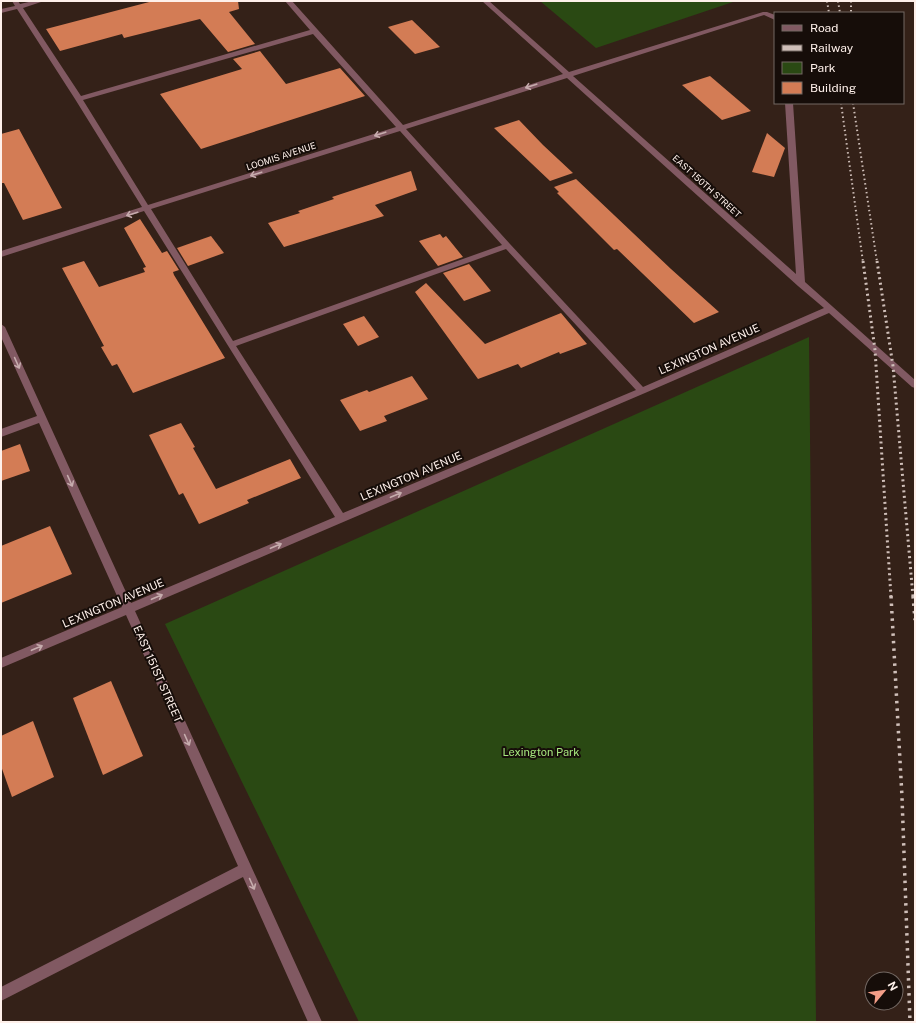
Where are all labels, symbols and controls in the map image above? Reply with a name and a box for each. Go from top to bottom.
legend [774,12,904,104]
text: Road [810,21,838,35]
text: Railway [810,41,854,55]
text: Park [810,61,836,75]
text: Building [810,81,856,95]
one-way arrow [524,83,537,90]
one-way arrow [374,131,387,138]
street label: LOOMIS AVENUE [245,139,318,172]
street label: EAST 150TH STREET [670,152,744,220]
one-way arrow [250,171,263,178]
one-way arrow [126,211,139,218]
street label: LEXINGTON AVENUE [657,321,761,377]
one-way arrow [14,356,21,368]
street label: LEXINGTON AVENUE [358,449,464,503]
one-way arrow [67,475,75,487]
one-way arrow [389,491,401,498]
one-way arrow [270,542,282,549]
street label: LEXINGTON AVENUE [60,576,166,630]
one-way arrow [150,593,162,601]
street label: EAST 151ST STREET [131,624,185,725]
one-way arrow [30,644,42,651]
one-way arrow [184,733,191,745]
park label: Lexington Park [502,746,580,758]
one-way arrow [249,878,256,890]
north arrow [864,971,904,1011]
text: N [885,979,900,993]

